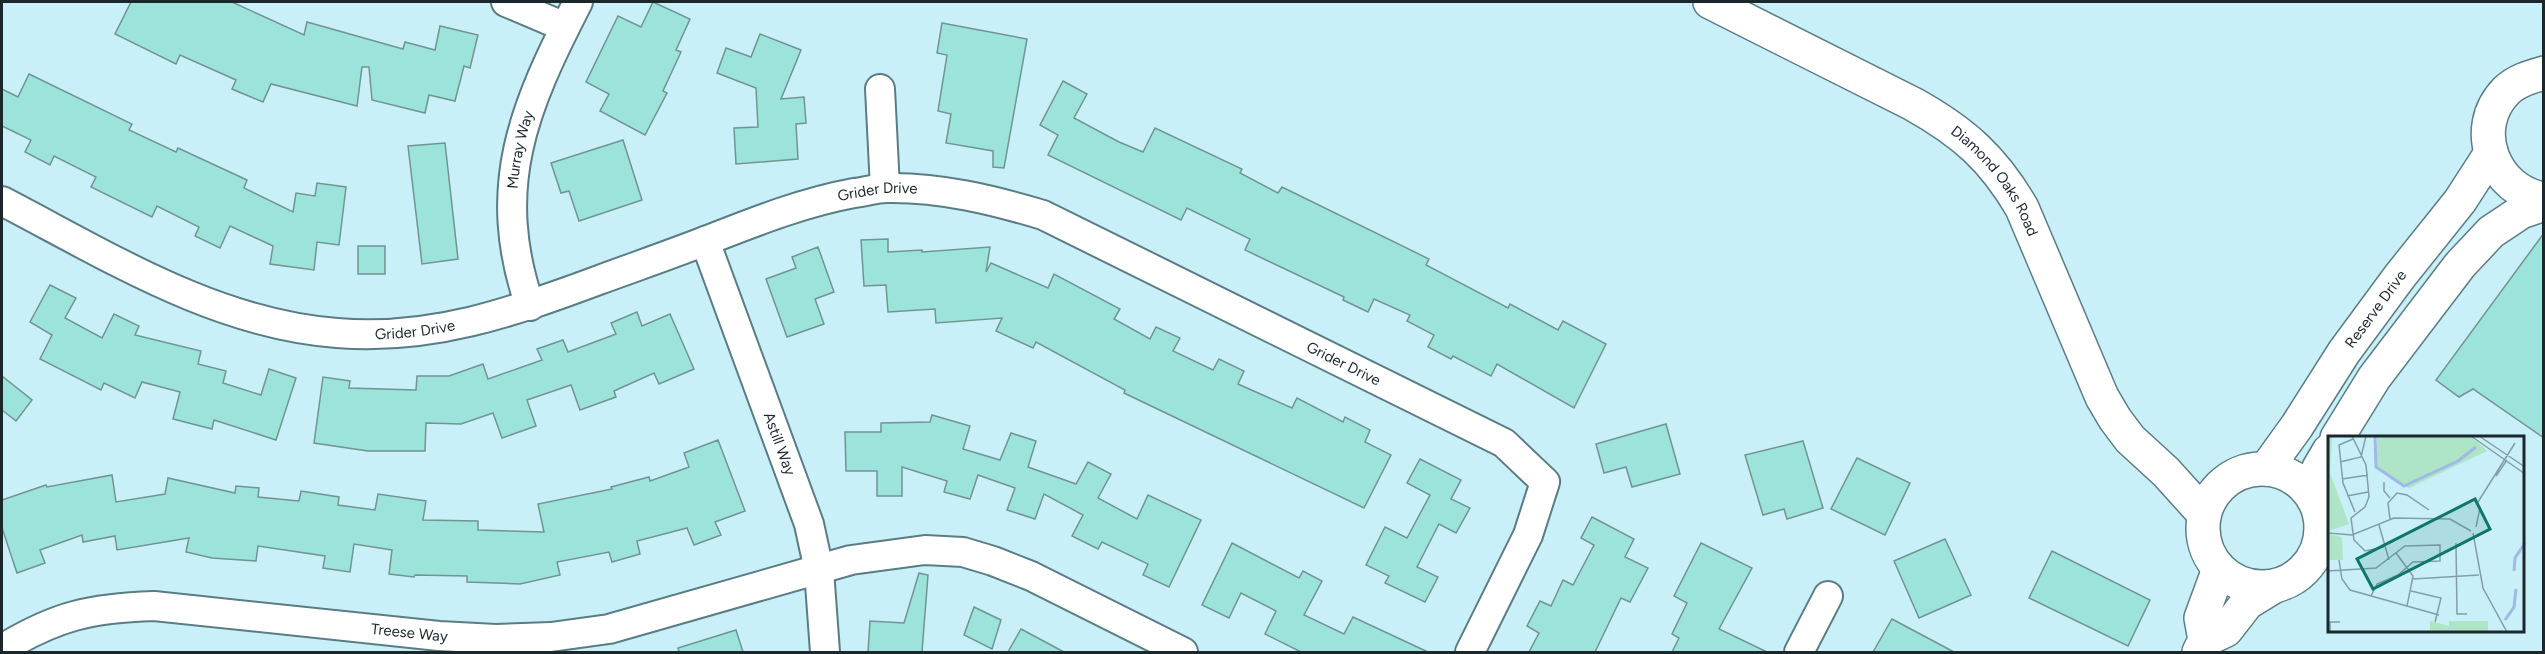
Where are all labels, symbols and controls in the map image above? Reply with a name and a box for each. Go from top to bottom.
street label: Murray Way [504,108,537,190]
street label: Diamond Oaks Road [1947,122,2042,239]
street label: Grider Drive [836,179,918,205]
street label: Reserve Drive [2341,266,2410,352]
street label: Grider Drive [375,316,456,343]
street label: Grider Drive [1304,338,1384,390]
street label: Astill Way [760,410,799,478]
inset map [2328,436,2524,633]
street label: Treese Way [370,620,448,645]

